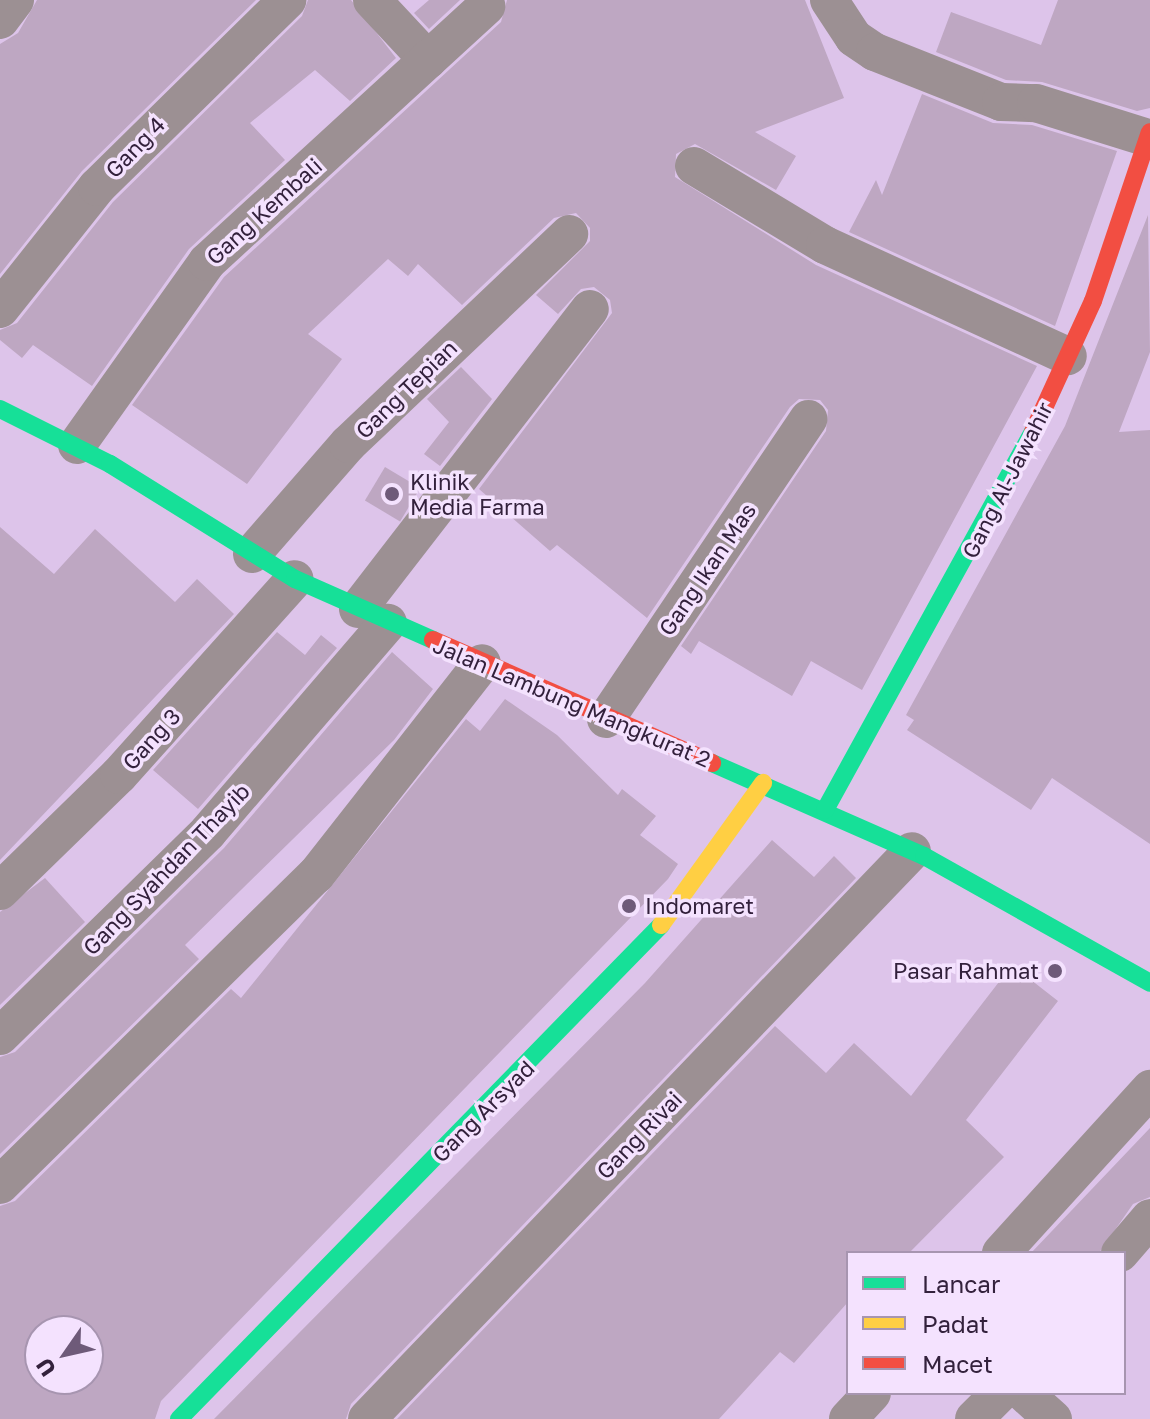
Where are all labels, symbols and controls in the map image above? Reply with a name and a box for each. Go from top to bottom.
street label: Gang 4 [100,111,170,183]
street label: Gang Kembali [201,152,327,270]
street label: Gang Tepian [350,334,462,444]
street label: Gang Al-Jawahir [956,398,1058,562]
place label: Klinik Media Farma [410,468,545,520]
marker: Klinik Media Farma [381,483,403,505]
street label: Gang Ikan Mas [653,498,761,640]
street label: Jalan Lambung Mangkurat 2 [429,631,715,773]
street label: Gang 3 [117,703,185,775]
street label: Gang Syahdan Thayib [77,778,255,960]
place label: Indomaret [645,893,754,919]
marker: Indomaret [620,897,638,915]
place label: Pasar Rahmat [893,958,1039,984]
marker: Pasar Rahmat [1046,962,1064,980]
street label: Gang Arsyad [427,1055,539,1167]
street label: Gang Rivai [591,1086,687,1184]
legend [846,1251,1126,1395]
text: Lancar [922,1269,1000,1298]
text: Padat [922,1309,989,1338]
north arrow [24,1315,104,1395]
text: Macet [922,1349,993,1378]
text: U [30,1353,61,1382]

